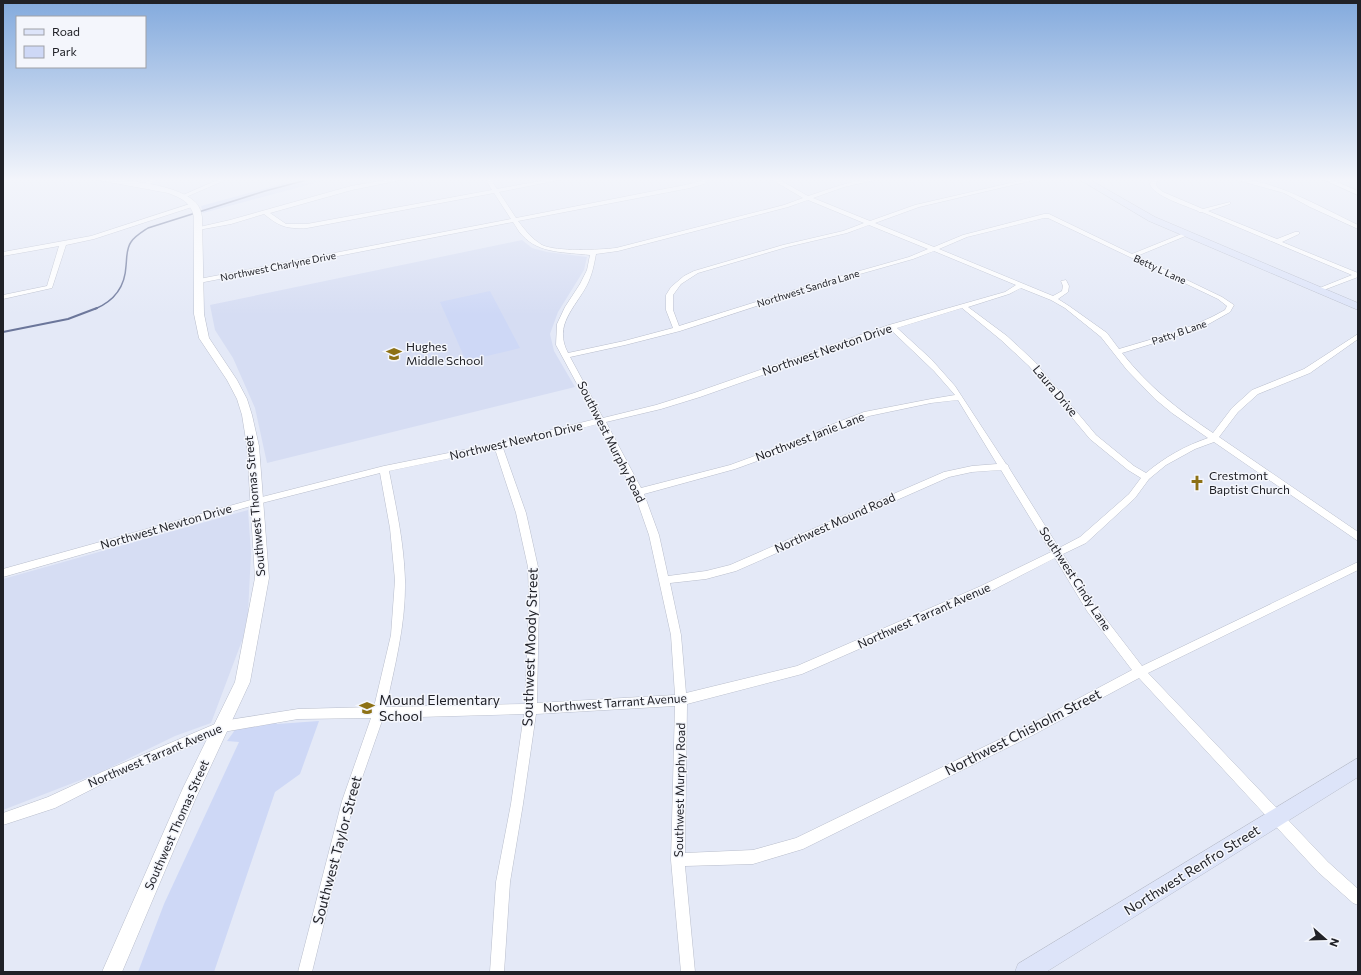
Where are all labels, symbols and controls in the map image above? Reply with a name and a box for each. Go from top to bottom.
legend [16,16,146,68]
text: Road [52,24,80,38]
text: Park [52,44,78,58]
street label: Northwest Charlyne Drive [219,249,337,283]
street label: Betty L Lane [1132,252,1188,286]
street label: Northwest Sandra Lane [755,267,861,309]
street label: Patty B Lane [1150,317,1208,347]
street label: Northwest Newton Drive [760,320,893,378]
place label: Hughes Middle School [406,339,483,367]
school or university icon: Hughes Middle School [385,345,403,363]
street label: Laura Drive [1030,362,1081,419]
street label: Southwest Murphy Road [575,379,649,505]
street label: Northwest Janie Lane [753,409,867,464]
street label: Northwest Newton Drive [448,418,584,462]
street label: Southwest Thomas Street [241,435,267,577]
place label: Crestmont Baptist Church [1209,468,1290,496]
church icon: Crestmont Baptist Church [1188,474,1206,492]
street label: Northwest Mound Road [772,489,897,555]
street label: Northwest Newton Drive [98,501,233,552]
street label: Southwest Cindy Lane [1037,524,1115,633]
street label: Southwest Moody Street [518,567,541,727]
street label: Northwest Tarrant Avenue [855,579,992,651]
street label: Northwest Chisholm Street [942,685,1104,778]
street label: Northwest Tarrant Avenue [543,690,687,714]
place label: Mound Elementary School [379,691,500,724]
school or university icon: Mound Elementary School [358,699,376,717]
street label: Northwest Tarrant Avenue [86,721,224,790]
street label: Southwest Murphy Road [671,723,687,857]
street label: Southwest Thomas Street [141,757,211,892]
street label: Southwest Taylor Street [309,774,365,926]
street label: Northwest Renfro Street [1121,821,1263,918]
north arrow [1305,919,1345,959]
text: N [1327,936,1342,949]

